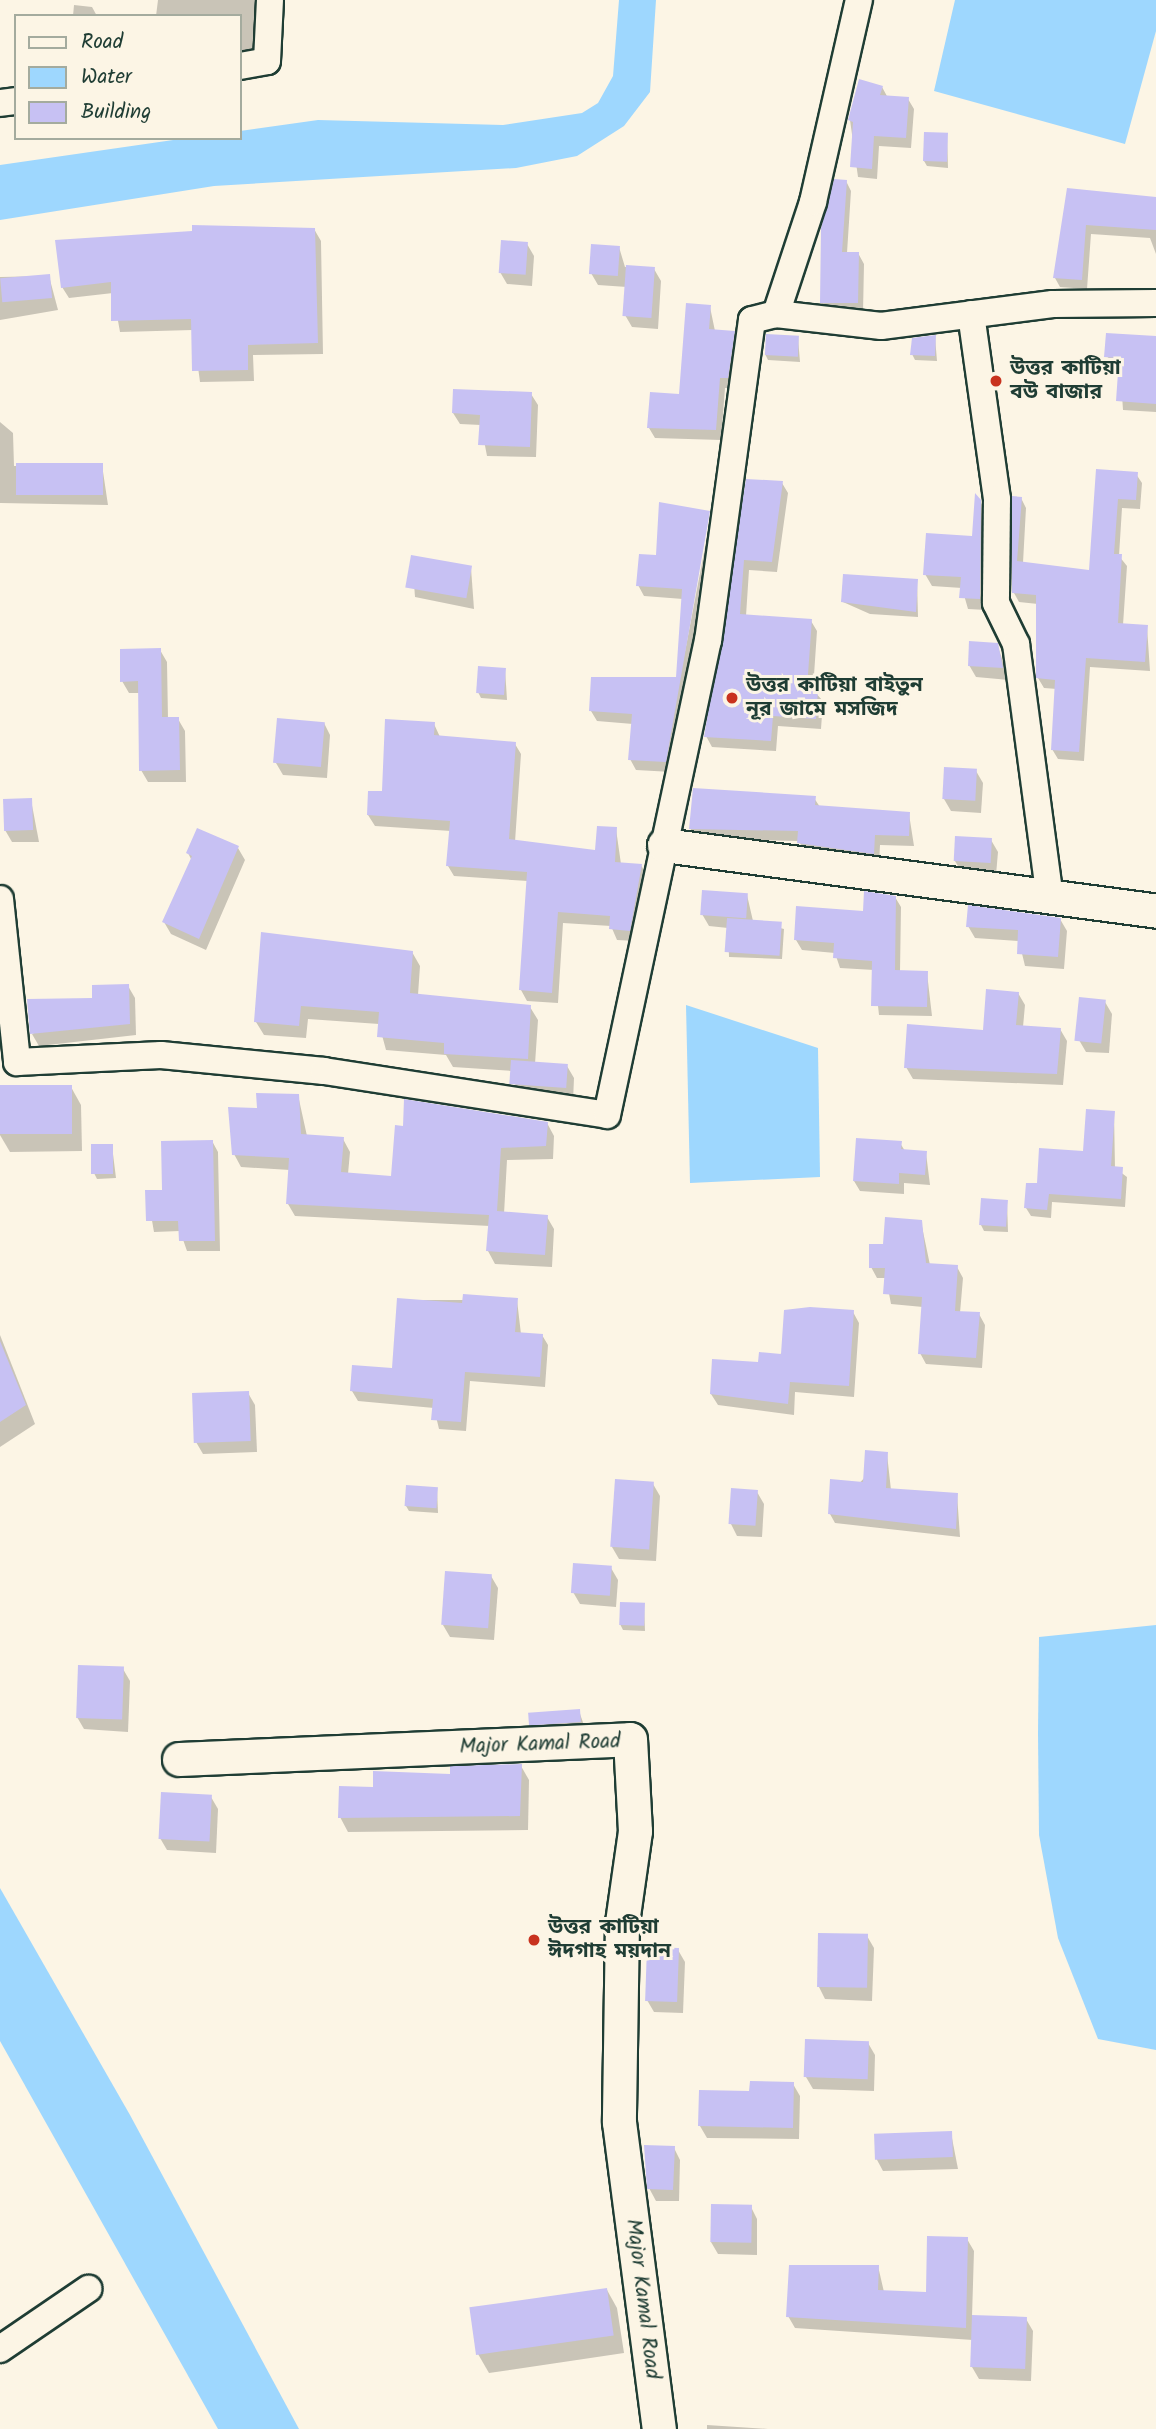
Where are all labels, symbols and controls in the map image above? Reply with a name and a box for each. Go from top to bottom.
legend [14,14,242,140]
text: Road [81,26,123,59]
text: Water [81,61,132,94]
text: Building [81,96,151,129]
place label: উত্তর কাটিয়া বউ বাজার [1010,356,1121,406]
marker: উত্তর কাটিয়া বউ বাজার [988,373,1004,389]
place label: উত্তর কাটিয়া বাইতুন নূর জামে মসজিদ [746,673,923,723]
marker: উত্তর কাটিয়া বাইতুন নূর জামে মসজিদ [724,690,740,706]
street label: Major Kamal Road [459,1730,621,1760]
place label: উত্তর কাটিয়া ঈদগাহ ময়দান [548,1915,671,1965]
marker: উত্তর কাটিয়া ঈদগাহ ময়দান [526,1932,542,1948]
street label: Major Kamal Road [620,2217,664,2381]

